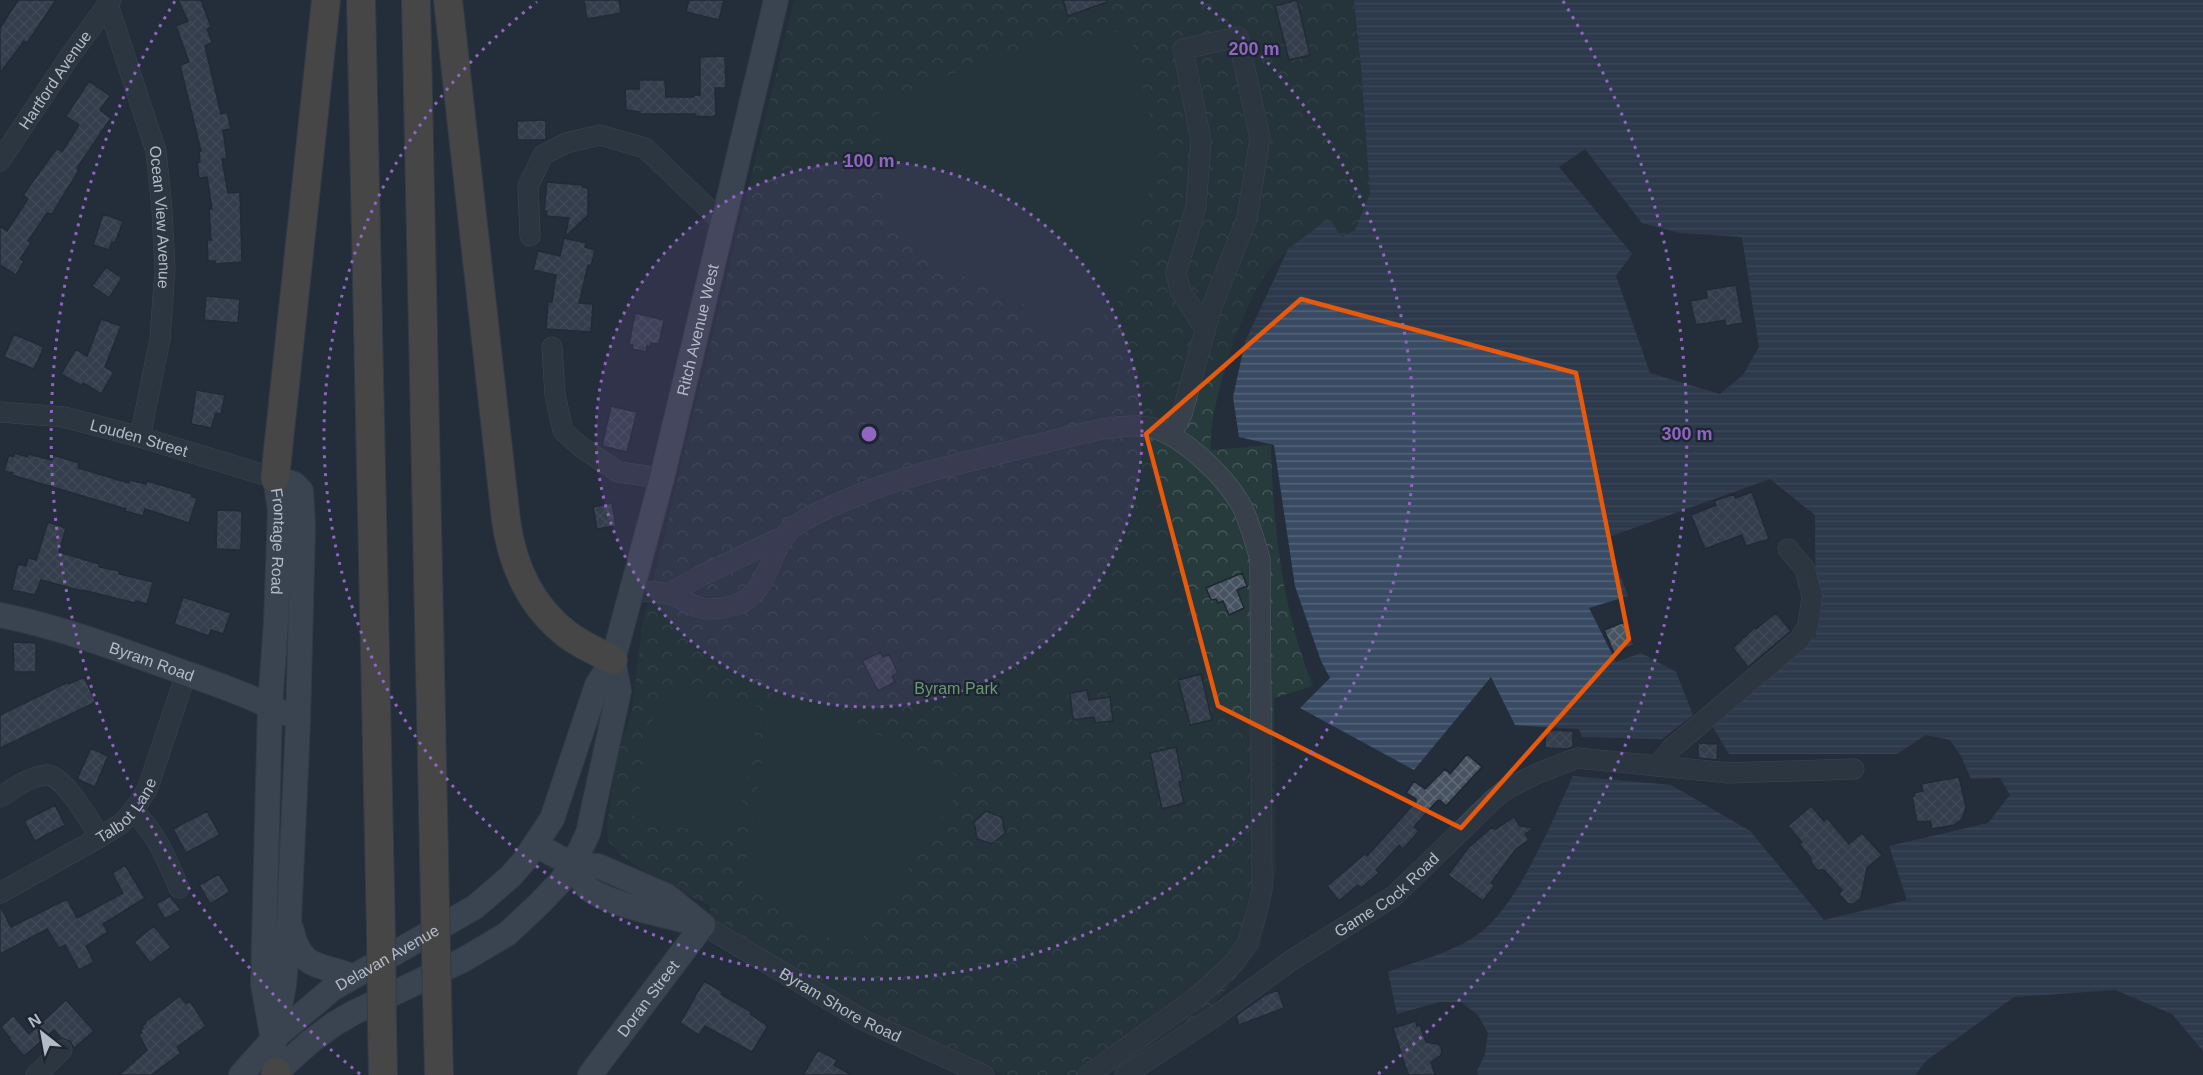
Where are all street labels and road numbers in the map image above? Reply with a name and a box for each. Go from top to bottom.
street label: Hartford Avenue [15,27,94,132]
street label: Ocean View Avenue [147,145,174,289]
street label: Ritch Avenue West [673,262,721,397]
street label: Louden Street [88,416,190,460]
street label: Frontage Road [268,487,289,595]
street label: Byram Road [107,638,197,684]
street label: Talbot Lane [93,776,159,846]
street label: Game Cock Road [1331,849,1442,940]
street label: Delavan Avenue [332,921,442,994]
street label: Doran Street [614,957,682,1040]
street label: Byram Shore Road [777,964,904,1045]

